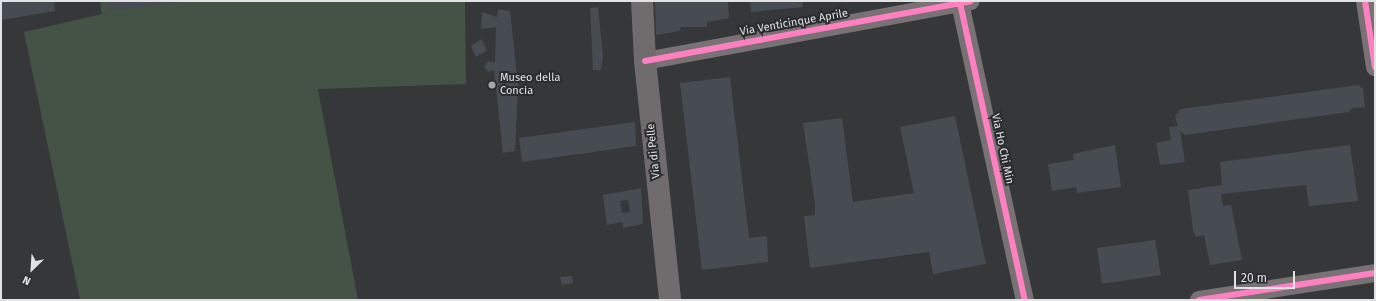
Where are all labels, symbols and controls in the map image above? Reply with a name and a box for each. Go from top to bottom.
street label: Via Venticinque Aprile [739,7,849,39]
place label: Museo della Concia [500,72,560,98]
marker: Museo della Concia [487,80,497,90]
street label: Via Ho Chi Min [988,113,1016,185]
street label: Via di Pelle [645,123,663,179]
north arrow [12,249,52,289]
scale bar [1236,263,1297,289]
text: 20 m [1241,271,1267,285]
text: N [21,273,33,288]

